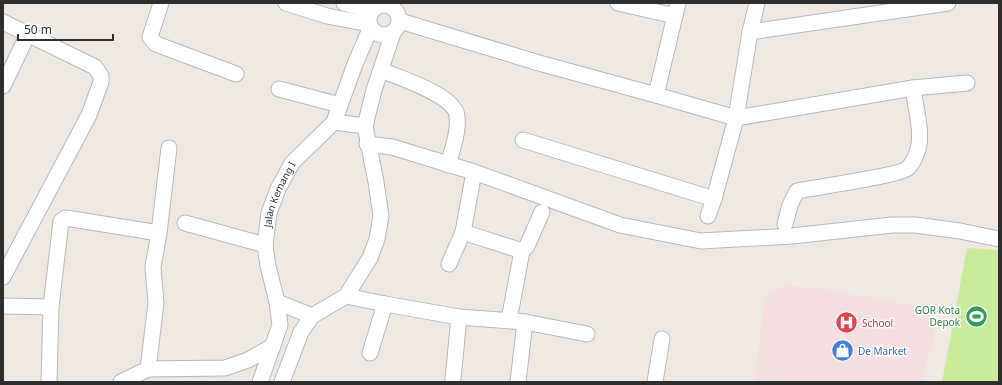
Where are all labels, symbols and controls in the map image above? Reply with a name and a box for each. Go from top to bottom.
scale bar [18,16,113,42]
text: 50 m [24,21,52,38]
street label: Jalan Kemang I [260,159,299,229]
place label: GOR Kota Depok [915,303,961,329]
sports icon: GOR Kota Depok [963,303,989,329]
hospital icon: School [834,310,860,336]
place label: School [862,316,893,330]
shop icon: De Market [830,338,856,364]
place label: De Market [858,344,907,358]

